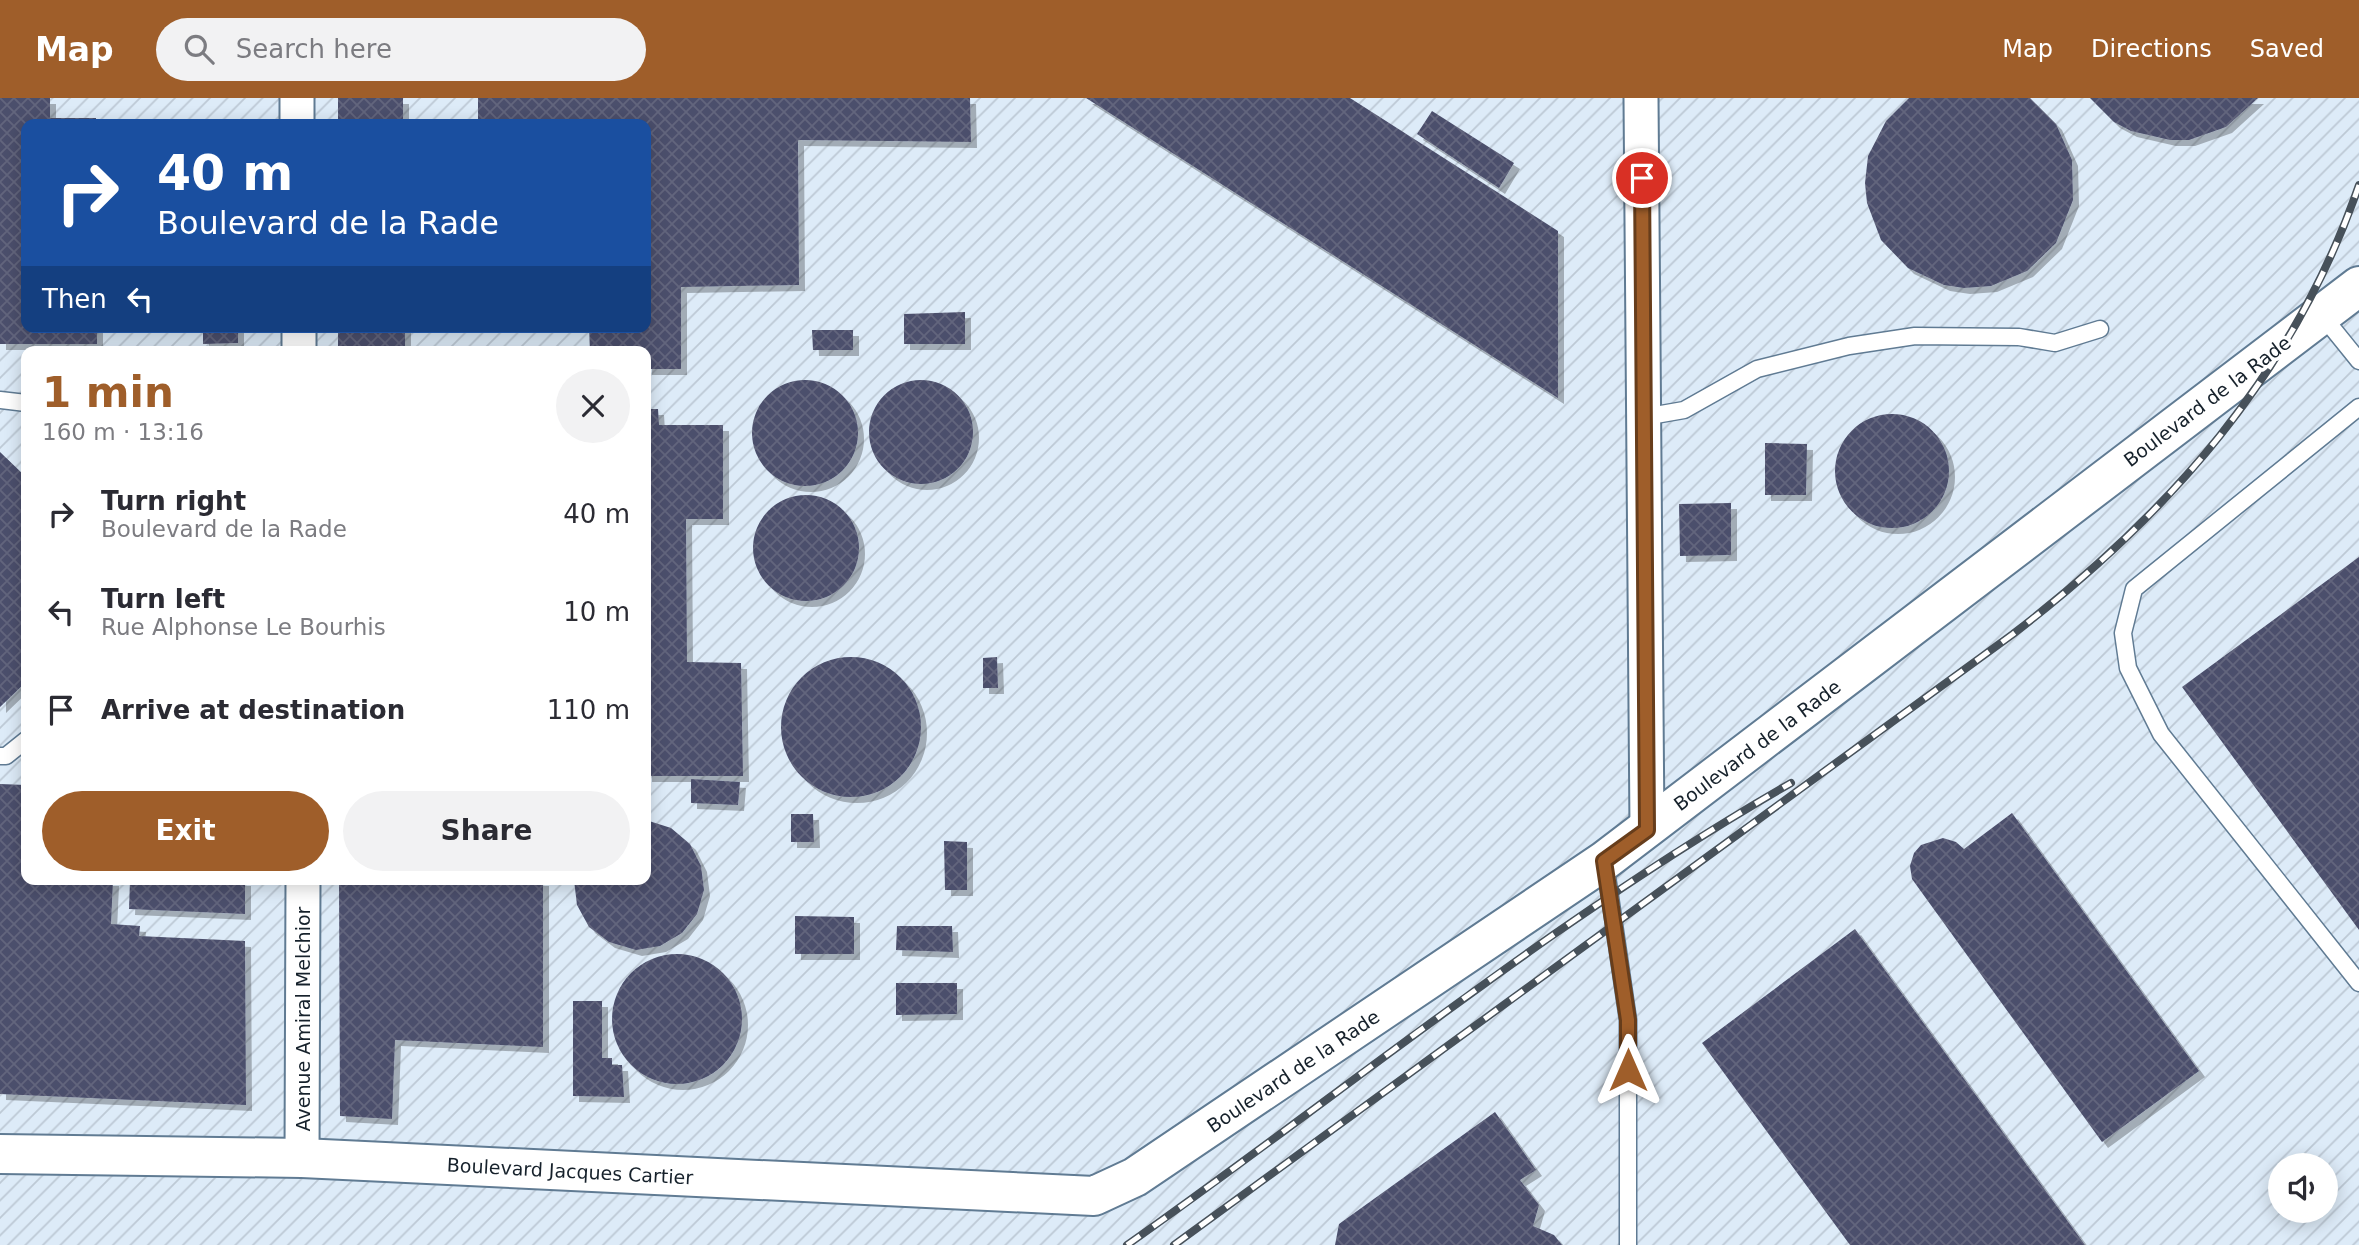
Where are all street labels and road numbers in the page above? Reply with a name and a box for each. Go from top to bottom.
street label: Boulevard de la Rade [2119,331,2295,471]
street label: Boulevard de la Rade [1669,675,1845,815]
street label: Avenue Amiral Melchior [292,906,314,1131]
street label: Boulevard de la Rade [1203,1005,1383,1137]
street label: Boulevard Jacques Cartier [446,1154,694,1188]

